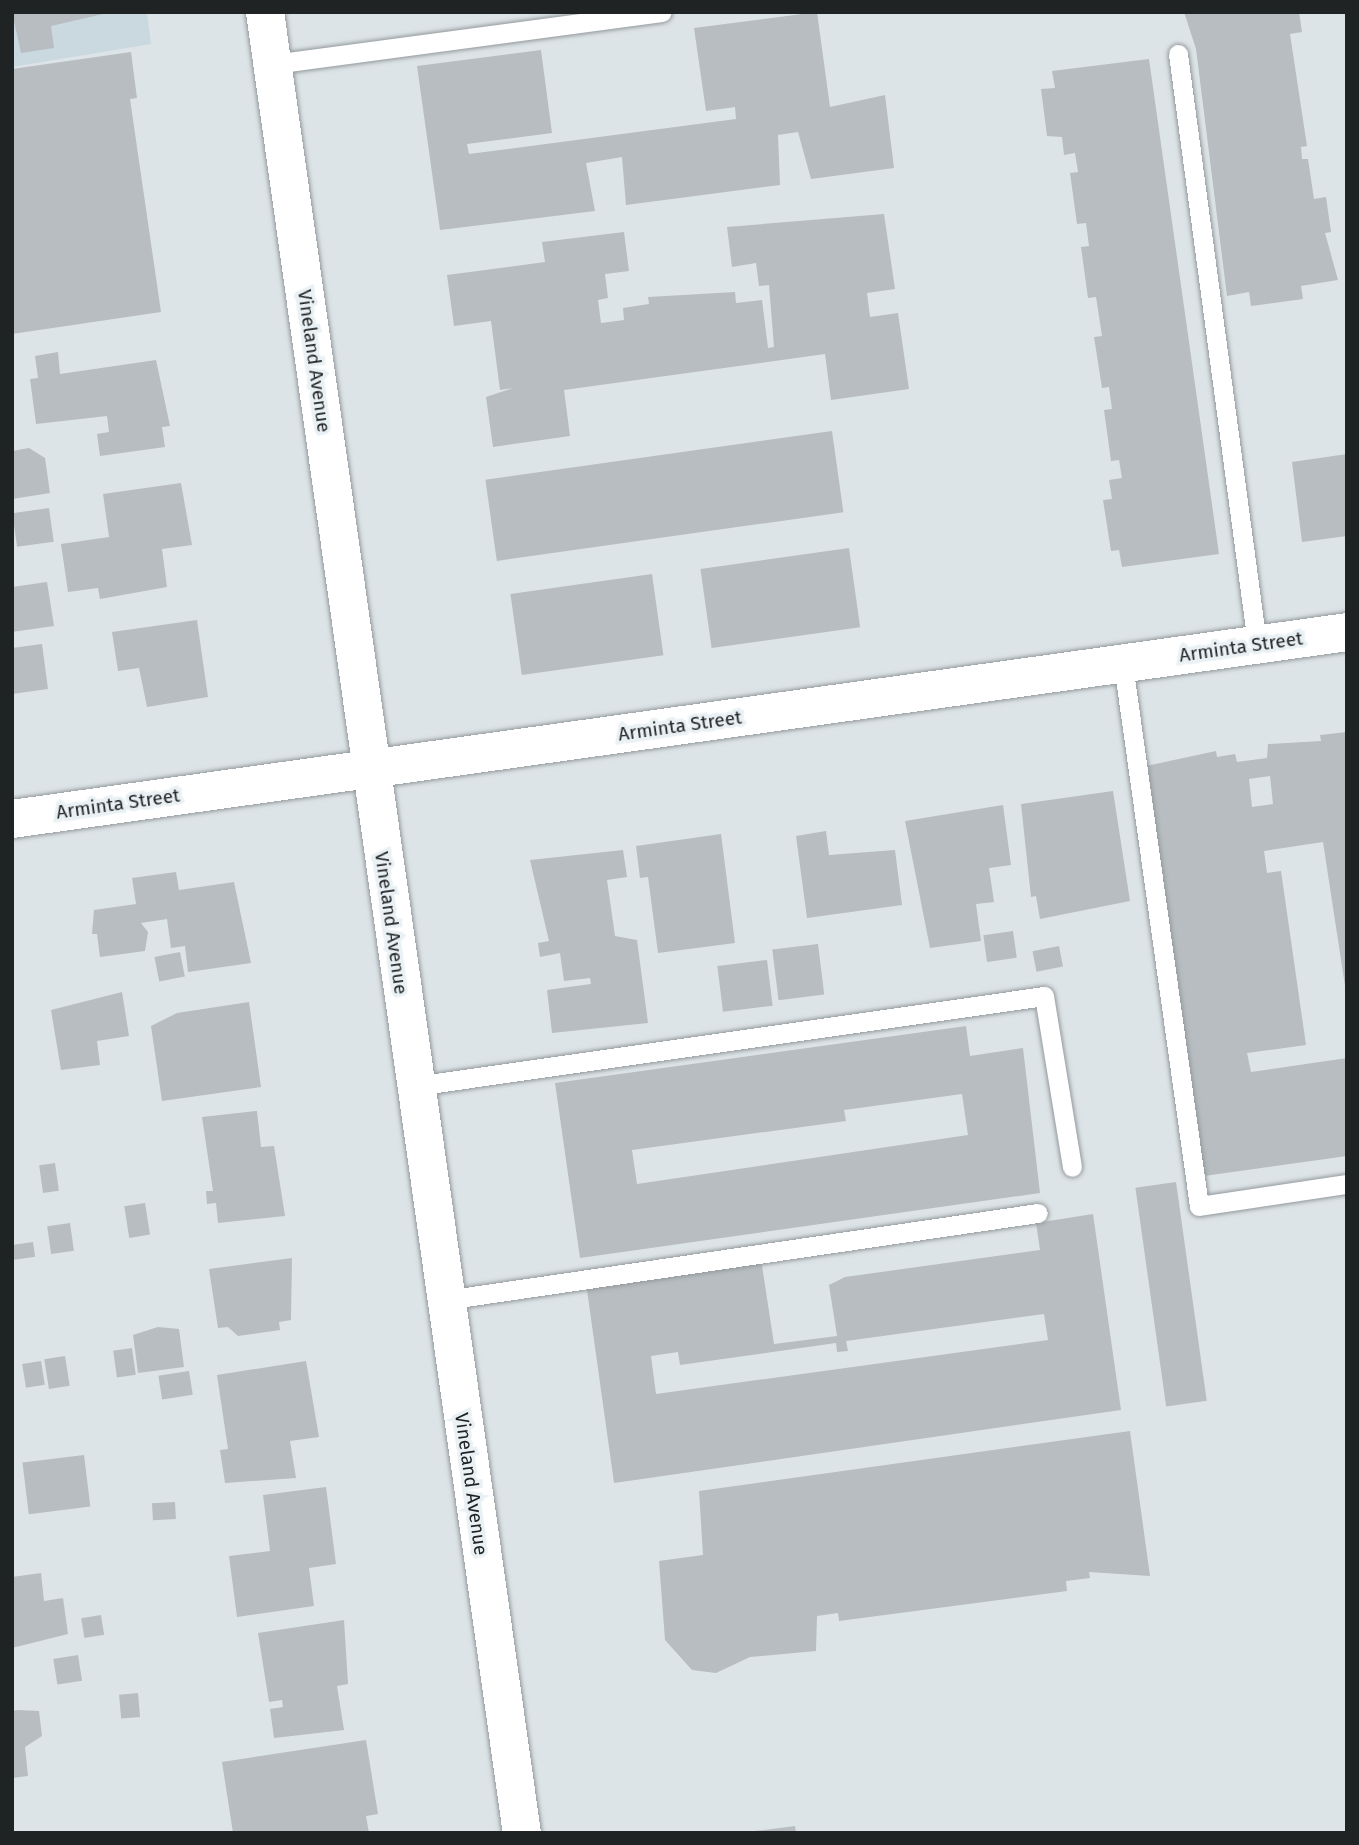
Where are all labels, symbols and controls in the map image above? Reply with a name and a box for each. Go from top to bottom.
street label: Vineland Avenue [293,288,335,434]
street label: Arminta Street [1178,627,1304,667]
street label: Arminta Street [617,706,743,746]
street label: Arminta Street [55,784,181,824]
street label: Vineland Avenue [370,850,412,996]
street label: Vineland Avenue [450,1411,492,1557]

